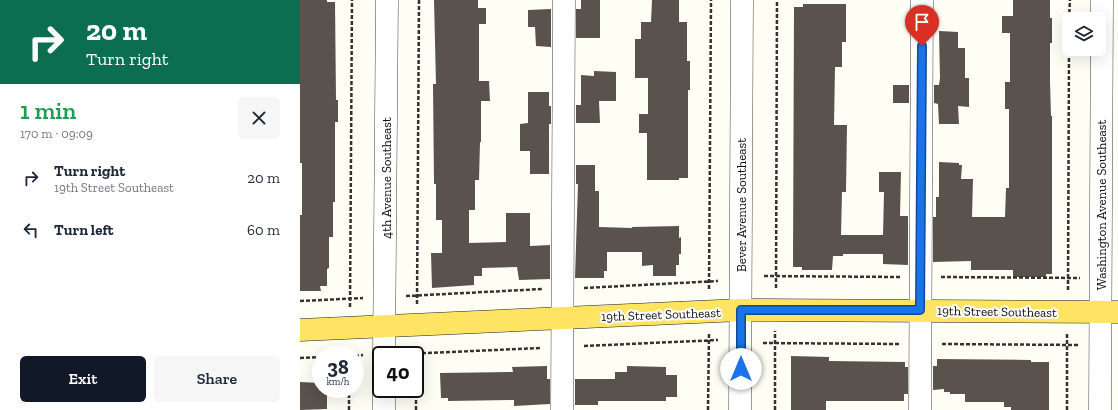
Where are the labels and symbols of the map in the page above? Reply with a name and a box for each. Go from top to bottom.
pin [905,5,939,46]
street label: 4th Avenue Southeast [379,117,394,239]
street label: Washington Avenue Southeast [1094,120,1109,290]
street label: Bever Avenue Southeast [734,138,749,272]
street label: 19th Street Southeast [937,303,1057,320]
street label: 19th Street Southeast [601,305,721,324]
speed limit sign: 40 [372,346,424,398]
position arrow [720,348,762,390]

